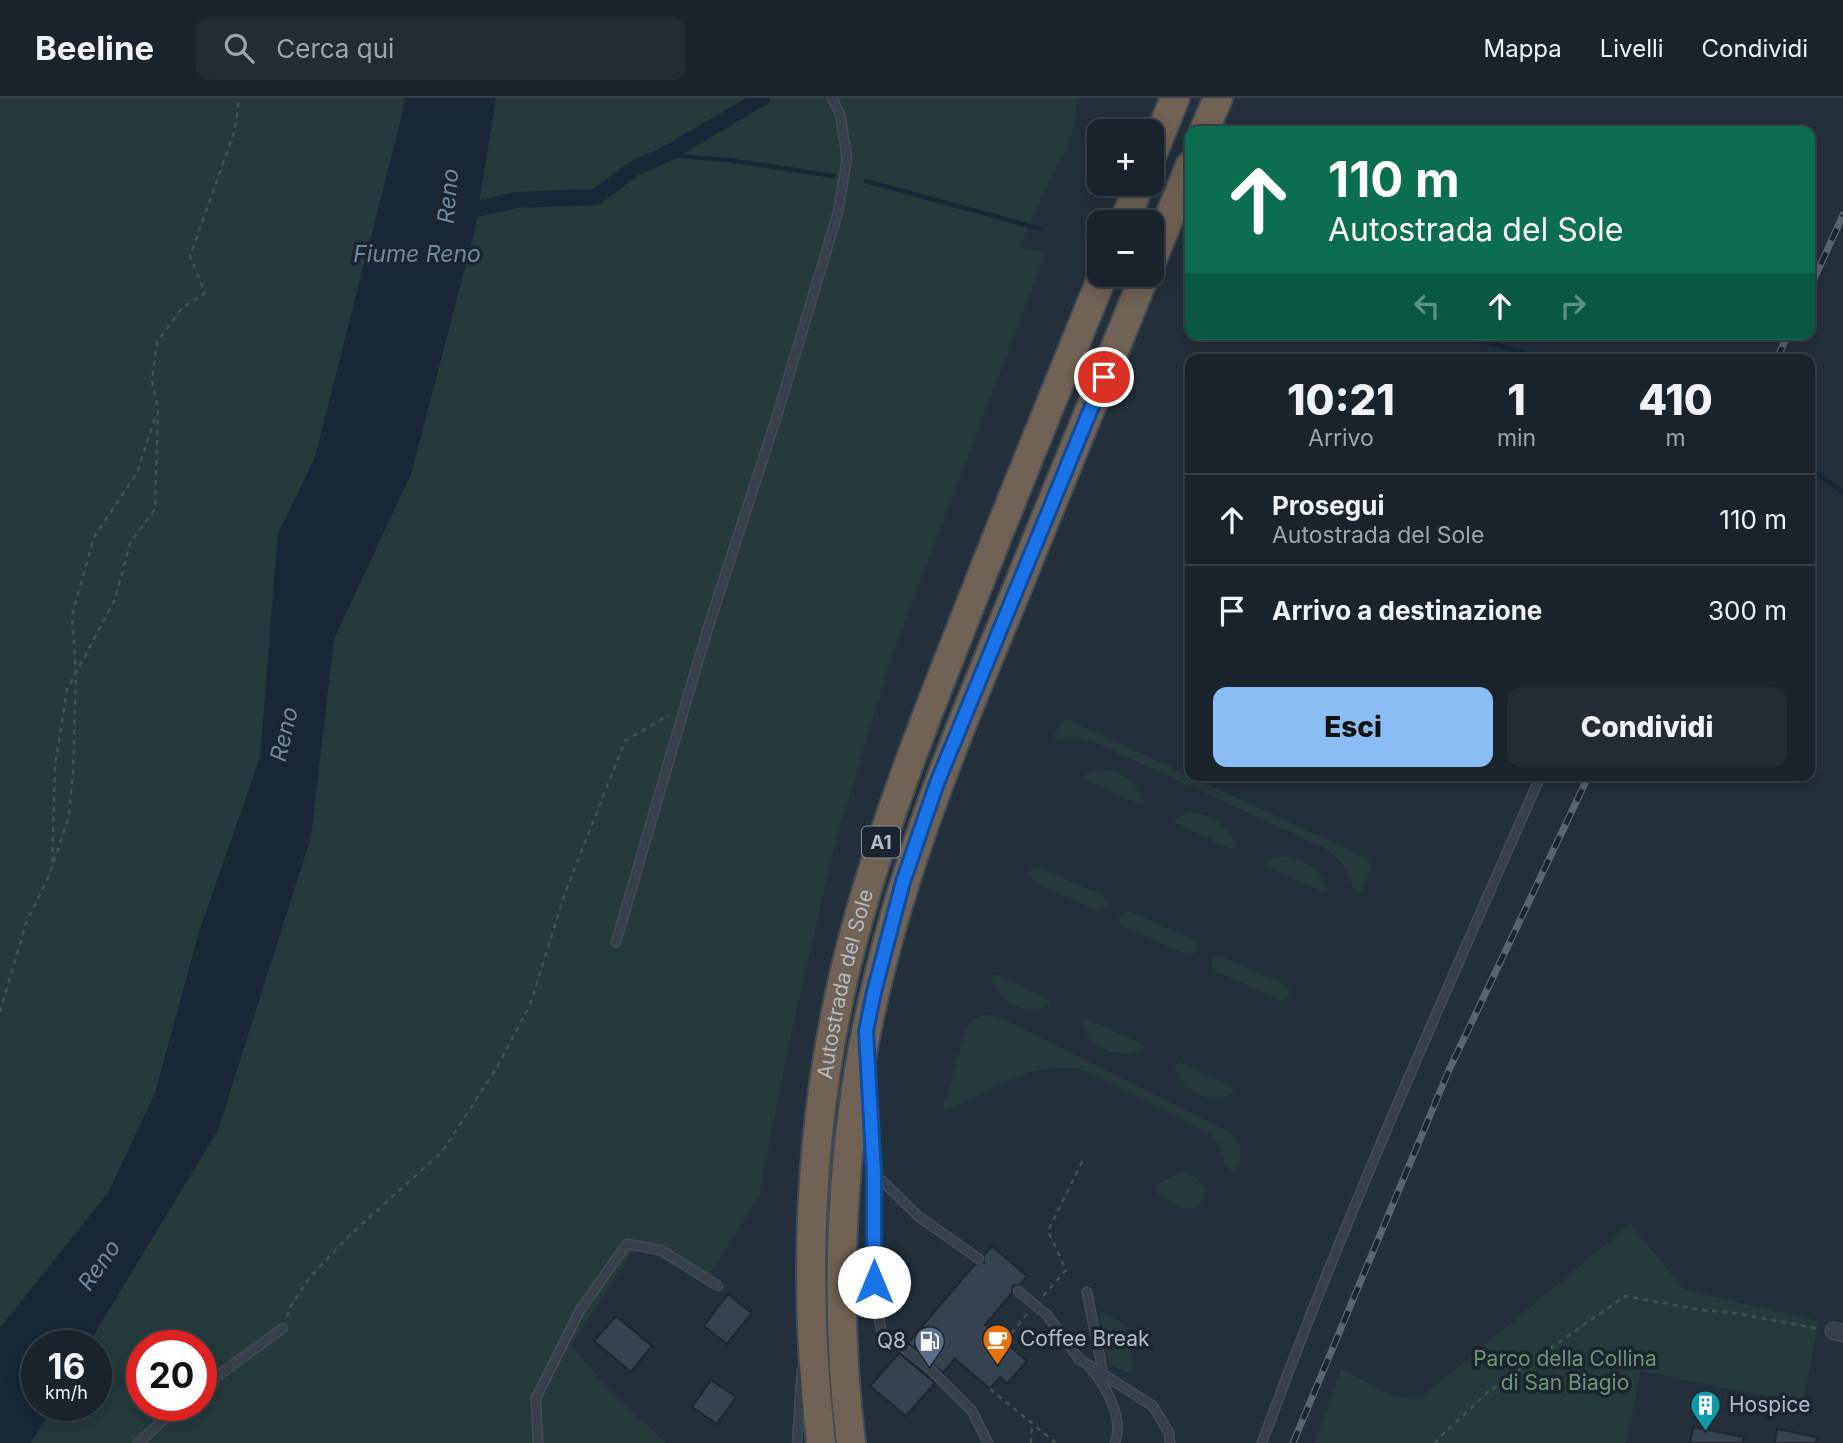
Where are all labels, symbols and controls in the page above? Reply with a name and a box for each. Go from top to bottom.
search box [196,17,686,80]
text: Beeline [35,28,154,68]
icon: search [220,29,258,67]
text: Cerca qui [276,33,394,64]
text: Mappa [1483,34,1562,63]
text: Livelli [1600,34,1664,63]
text: Condividi [1702,34,1808,63]
map controls [1087,119,1164,287]
button: + [1087,119,1164,196]
text: 110 m [1328,150,1460,209]
icon: ahead [1213,154,1304,245]
water label: Reno [432,167,464,225]
button: − [1087,210,1164,287]
text: Autostrada del Sole [1328,210,1623,249]
water label: Fiume Reno [353,240,481,268]
icon: left [1408,287,1446,325]
icon: ahead [1481,287,1519,325]
icon: right [1554,287,1592,325]
pin [1074,347,1134,407]
icon: arrive [1085,358,1123,396]
text: 10:21 [1287,374,1395,425]
text: 1 [1507,374,1526,425]
text: 410 [1638,374,1713,425]
text: Arrivo [1308,424,1374,452]
text: min [1497,424,1536,452]
text: m [1666,424,1686,452]
text: Prosegui [1272,490,1384,521]
icon: ahead [1213,501,1251,539]
text: 110 m [1719,504,1787,535]
text: Autostrada del Sole [1272,521,1484,549]
icon: arrive [1213,592,1251,630]
text: Arrivo a destinazione [1272,595,1542,626]
text: 300 m [1708,595,1787,626]
button: Esci [1213,687,1493,767]
button: Condividi [1507,687,1787,767]
water label: Reno [264,704,304,764]
road number: A1 [862,827,900,858]
street label: Autostrada del Sole [812,886,878,1081]
water label: Reno [72,1234,126,1296]
position arrow [837,1245,911,1319]
cafe icon: Coffee Break [980,1322,1014,1366]
fuel station icon: Q8 [912,1324,946,1368]
place label: Coffee Break [1020,1326,1150,1351]
place label: Q8 [877,1328,906,1353]
speed limit sign: 20 [126,1330,217,1421]
text: 16 [48,1345,85,1387]
park label: Parco della Collina di San Biagio [1473,1346,1657,1395]
text: km/h [45,1382,88,1403]
building icon: Hospice [1689,1388,1723,1432]
place label: Hospice [1729,1392,1810,1417]

